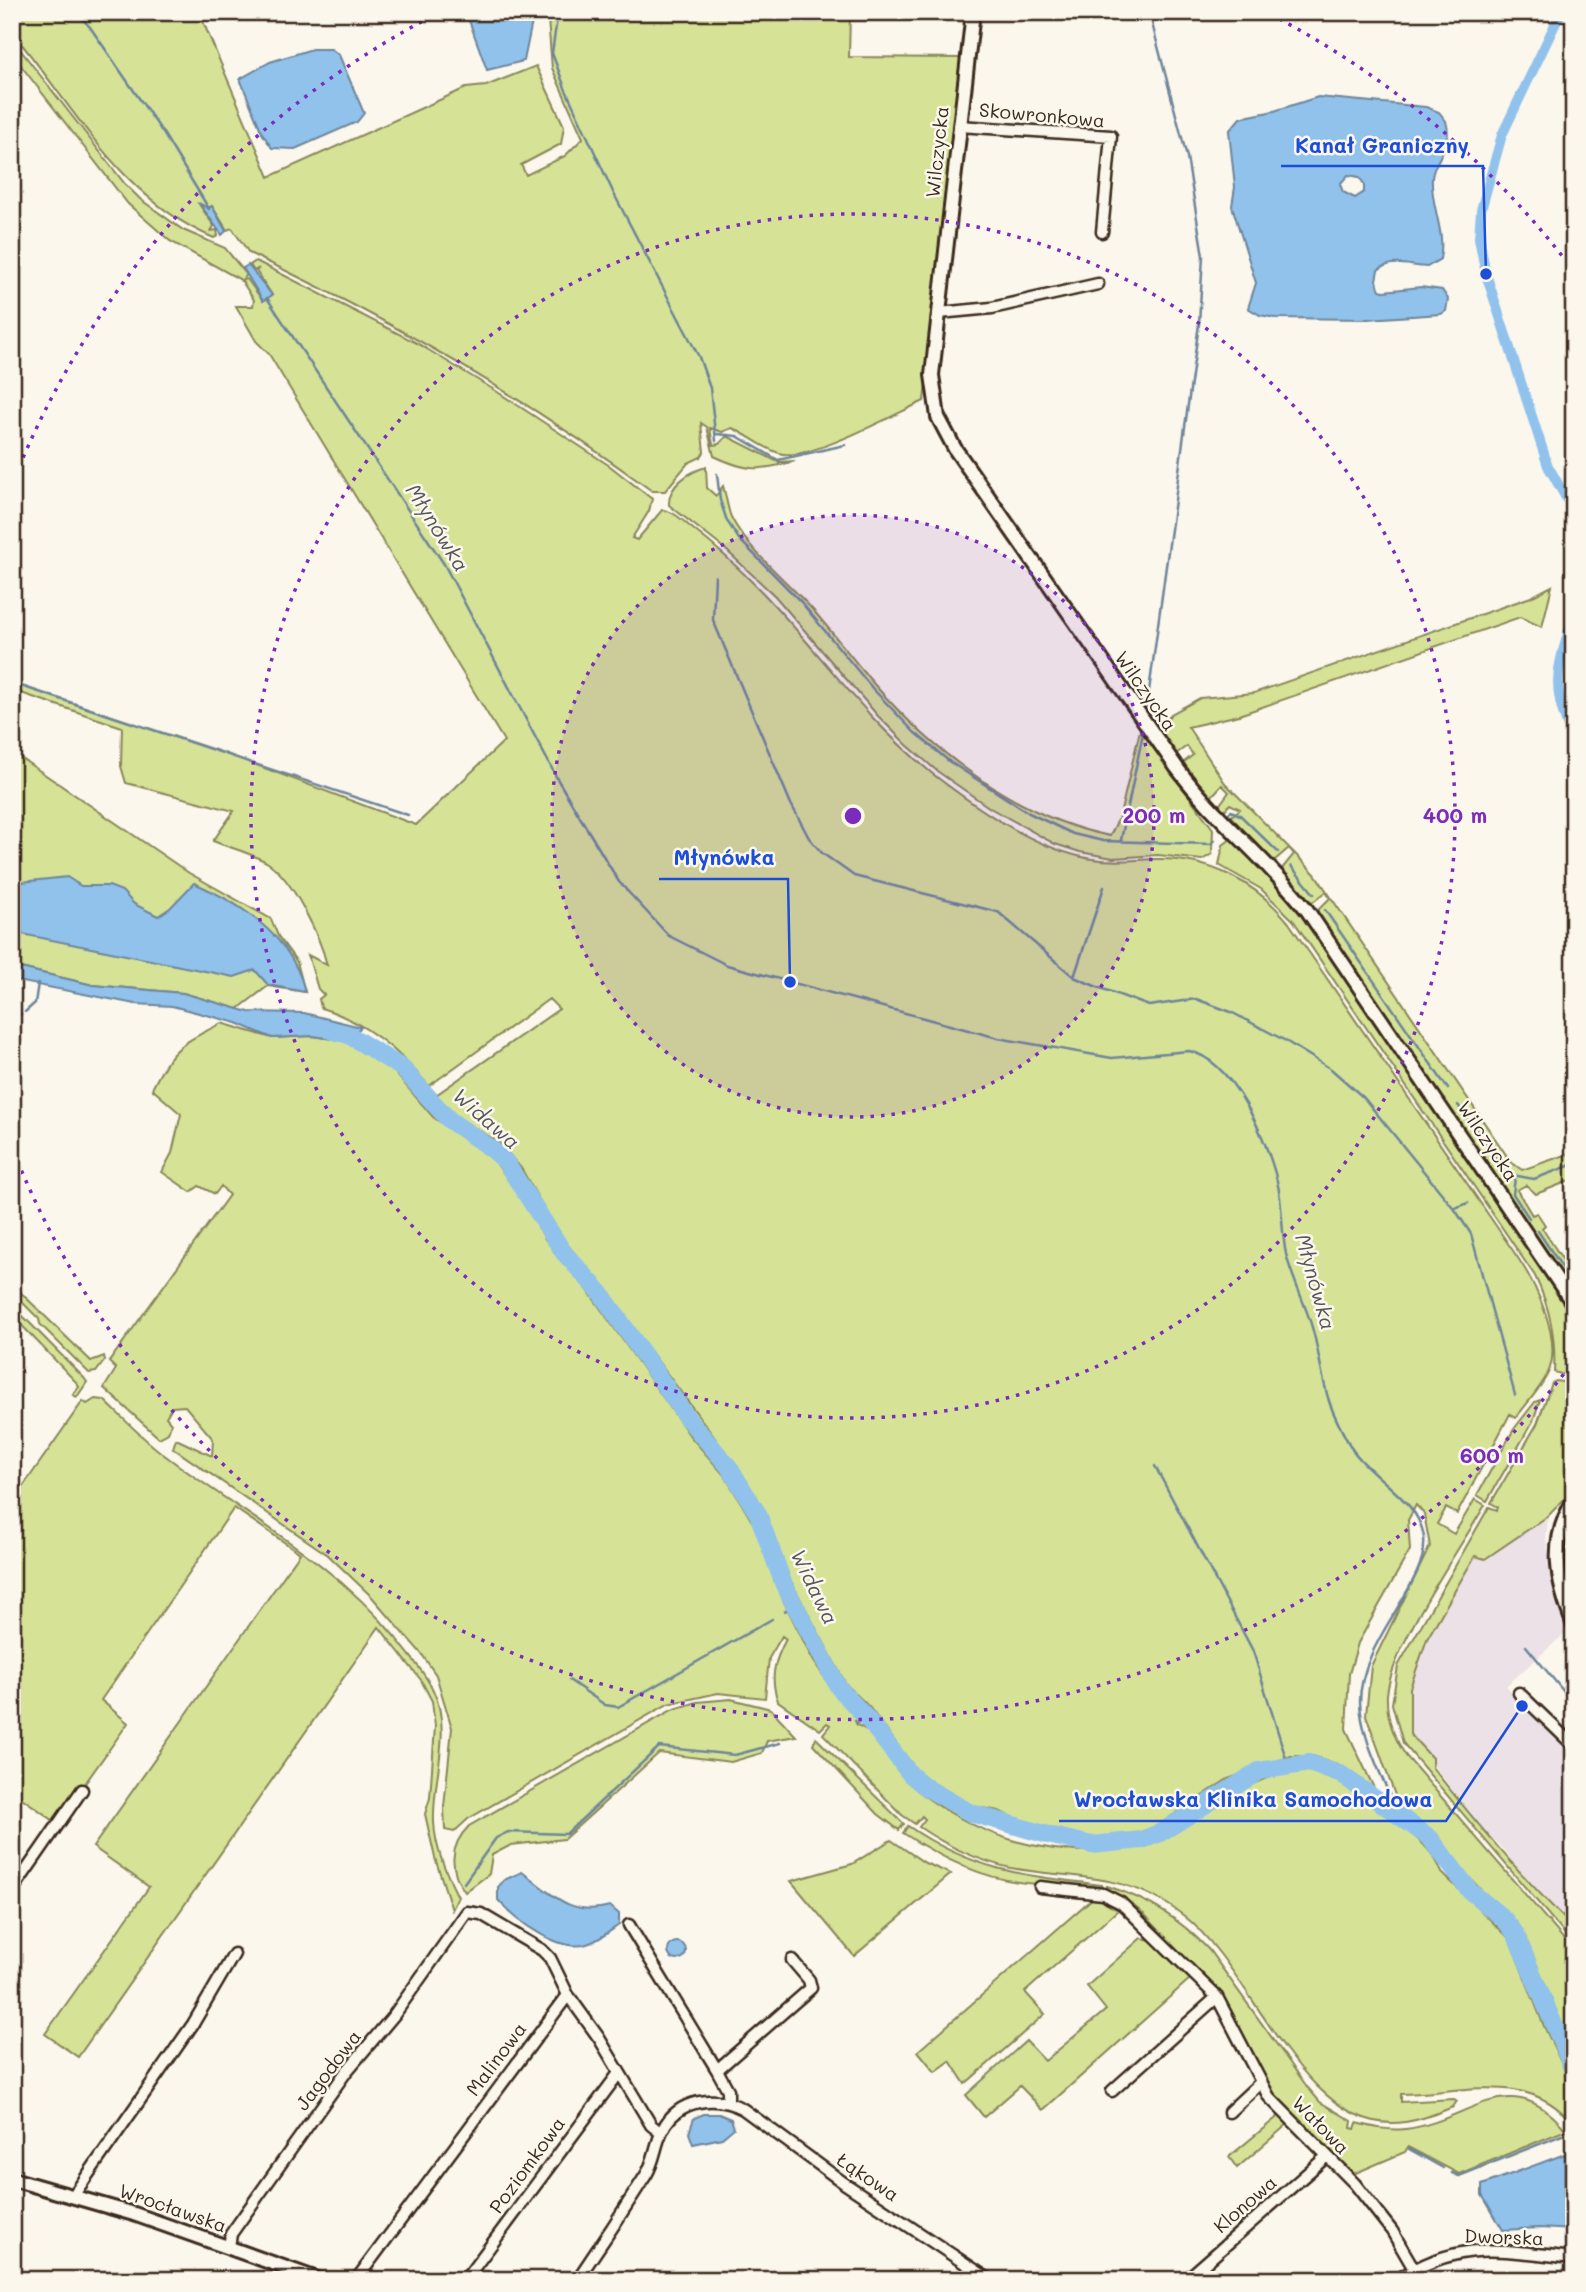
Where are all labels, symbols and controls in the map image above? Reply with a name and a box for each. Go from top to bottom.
street label: Skowronkowa [978,97,1106,132]
street label: Wilczycka [919,105,954,199]
callout: Kanał Graniczny [1281,124,1483,166]
text: Kanał Graniczny [1295,131,1469,159]
water label: Młynówka [401,478,476,576]
street label: Wilczycka [1110,646,1183,736]
text: 200 m [1123,801,1185,828]
text: 400 m [1423,801,1487,828]
centre of rings [841,804,865,828]
callout: Młynówka [659,837,788,879]
text: Młynówka [673,843,775,871]
water label: Widawa [448,1081,526,1155]
street label: Wilczycka [1452,1096,1525,1186]
water label: Młynówka [1290,1230,1343,1333]
text: 600 m [1460,1441,1524,1468]
water label: Widawa [786,1544,845,1629]
callout: Wrocławska Klinika Samochodowa [1059,1779,1446,1821]
text: Wrocławska Klinika Samochodowa [1074,1785,1432,1812]
street label: Malinowa [460,2017,531,2101]
street label: Jagodowa [289,2024,366,2115]
street label: Wałowa [1287,2090,1355,2159]
street label: Poziomkowa [483,2111,570,2218]
street label: Łąkowa [832,2147,904,2206]
street label: Klonowa [1208,2169,1282,2238]
street label: Wrocławska [116,2177,230,2238]
street label: Dworska [1464,2223,1544,2250]

